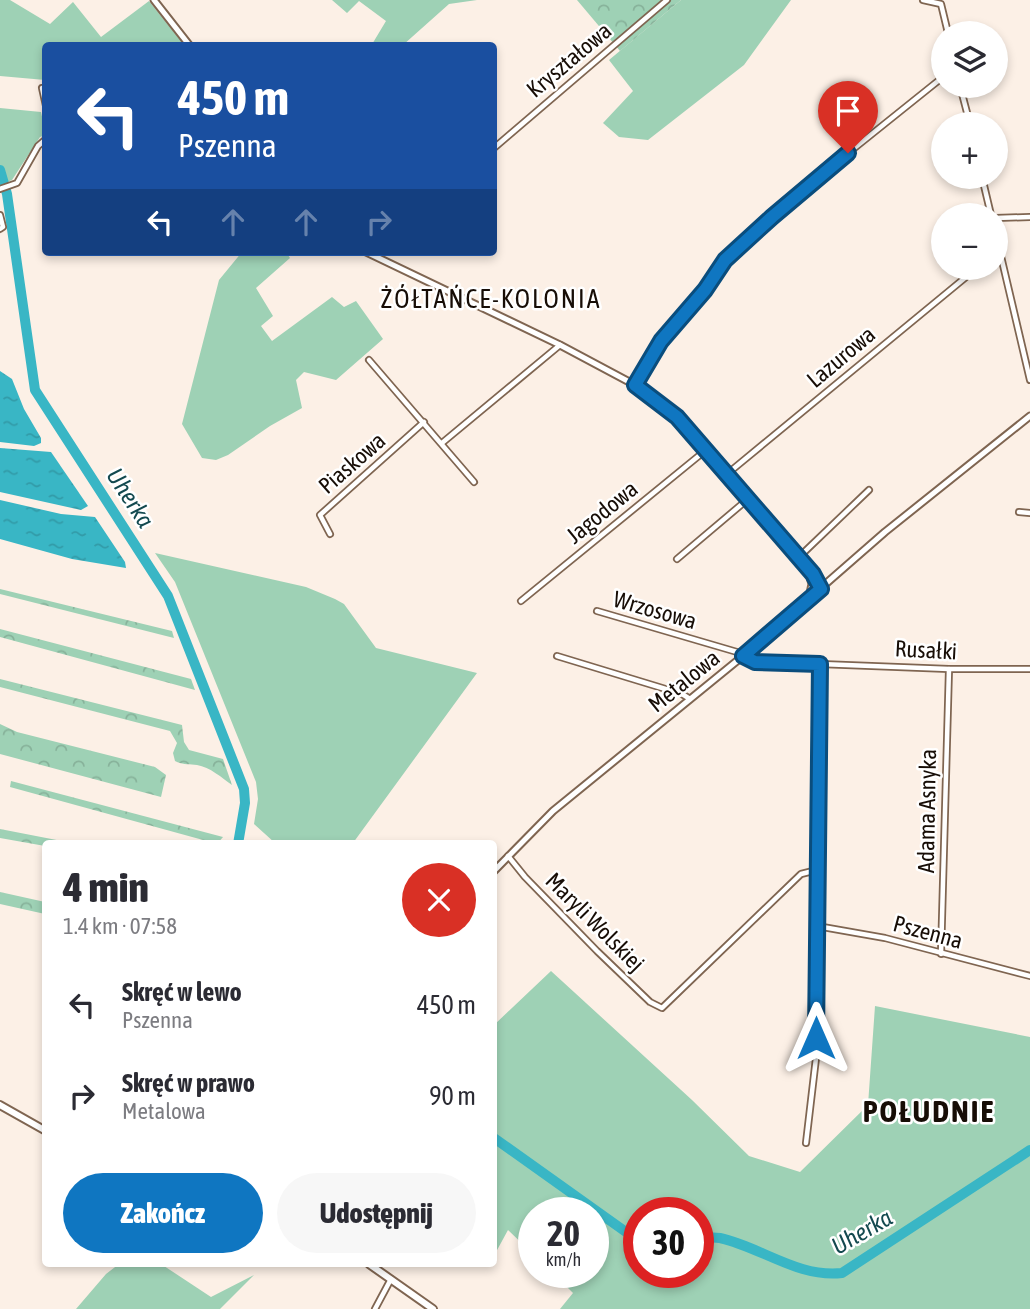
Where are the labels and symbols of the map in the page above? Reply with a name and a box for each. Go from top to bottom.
street label: Kryształowa [522,17,616,103]
pin [818,81,878,153]
district label: ŻÓŁTAŃCE-KOLONIA [381,284,601,314]
street label: Lazurowa [802,321,880,393]
street label: Piaskowa [314,427,390,499]
water label: Uherka [101,463,159,532]
street label: Jagodowa [561,475,643,549]
street label: Wrzosowa [610,586,700,634]
street label: Rusałki [894,635,958,665]
street label: Metalowa [643,645,725,717]
street label: Adama Asnyka [913,749,941,873]
street label: Maryli Wolskiej [540,867,650,977]
street label: Pszenna [890,910,966,954]
position arrow [779,1001,853,1075]
district label: POŁUDNIE [863,1094,995,1128]
speed limit sign: 30 [623,1197,714,1288]
water label: Uherka [827,1204,897,1260]

